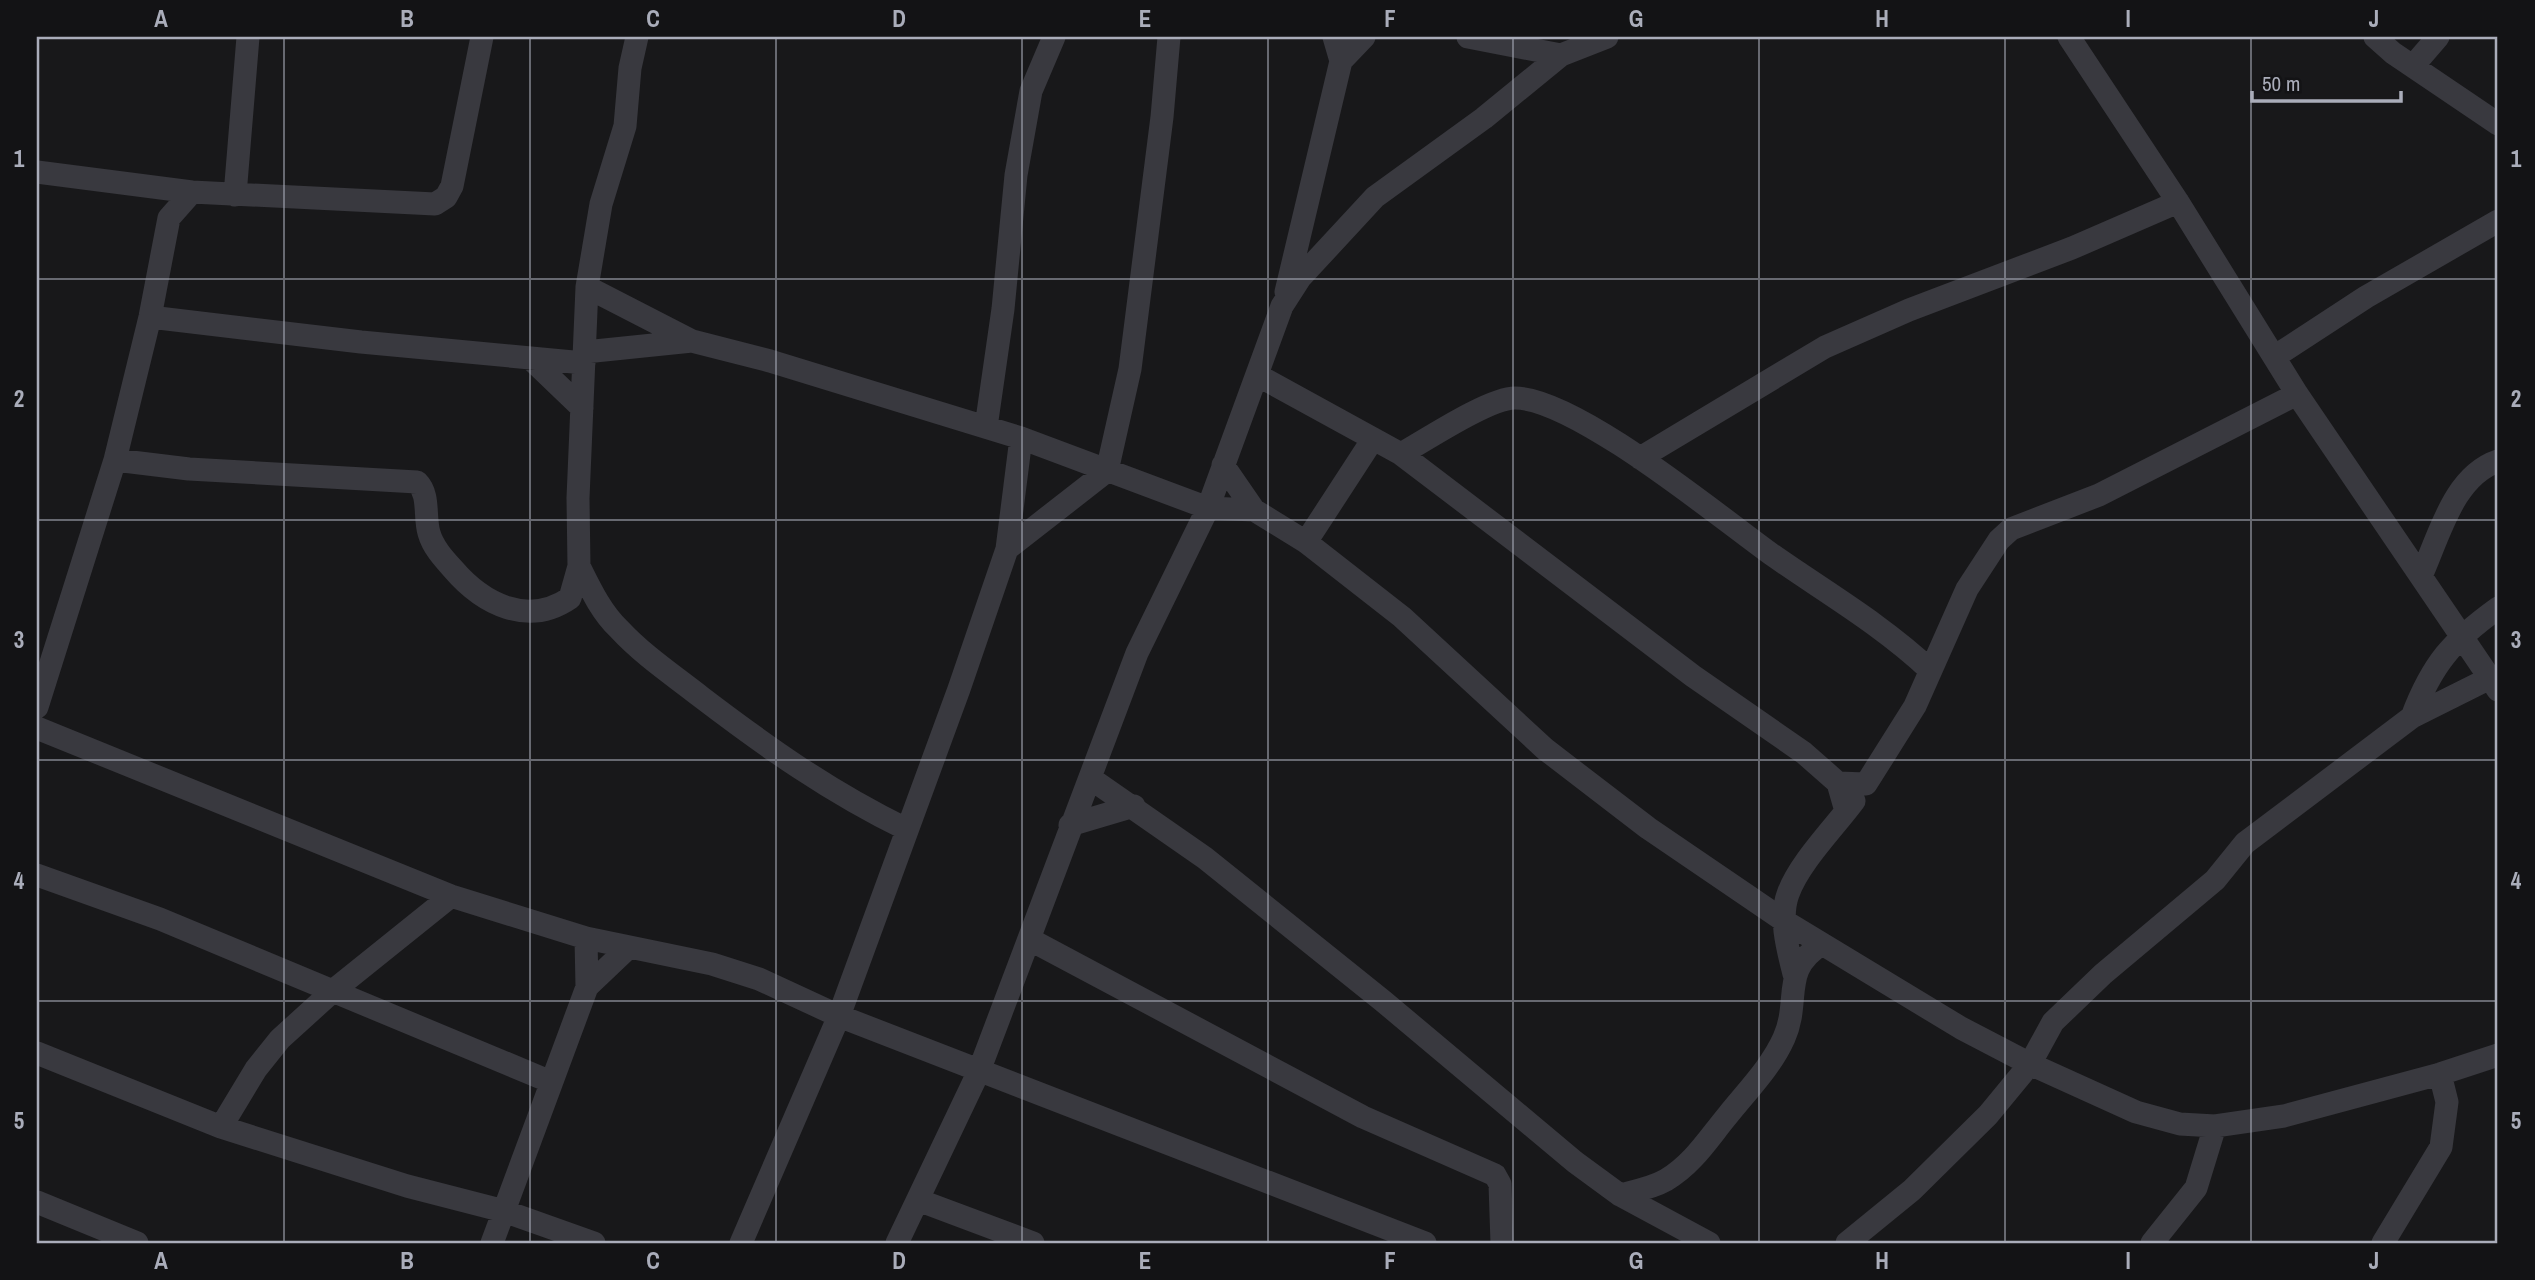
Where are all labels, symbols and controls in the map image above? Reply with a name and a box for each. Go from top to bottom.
text: A [154,3,168,34]
text: B [400,3,414,34]
text: C [646,3,660,34]
text: D [892,3,906,34]
text: E [1139,3,1151,34]
text: F [1384,3,1396,34]
text: G [1629,3,1643,34]
text: H [1875,3,1889,34]
text: I [2125,3,2131,34]
text: J [2369,3,2379,34]
scale bar [2252,60,2400,104]
text: 50 m [2262,69,2300,98]
text: 1 [14,143,25,174]
text: 1 [2511,143,2522,174]
text: 2 [14,383,24,414]
text: 2 [2511,383,2521,414]
text: 3 [14,624,24,655]
text: 3 [2511,624,2521,655]
text: 4 [14,865,25,896]
text: 4 [2511,865,2522,896]
text: 5 [14,1105,24,1136]
text: 5 [2511,1105,2521,1136]
text: A [154,1245,168,1276]
text: B [400,1245,414,1276]
text: C [646,1245,660,1276]
text: D [892,1245,906,1276]
text: E [1139,1245,1151,1276]
text: F [1384,1245,1396,1276]
text: G [1629,1245,1643,1276]
text: H [1875,1245,1889,1276]
text: I [2125,1245,2131,1276]
text: J [2369,1245,2379,1276]

